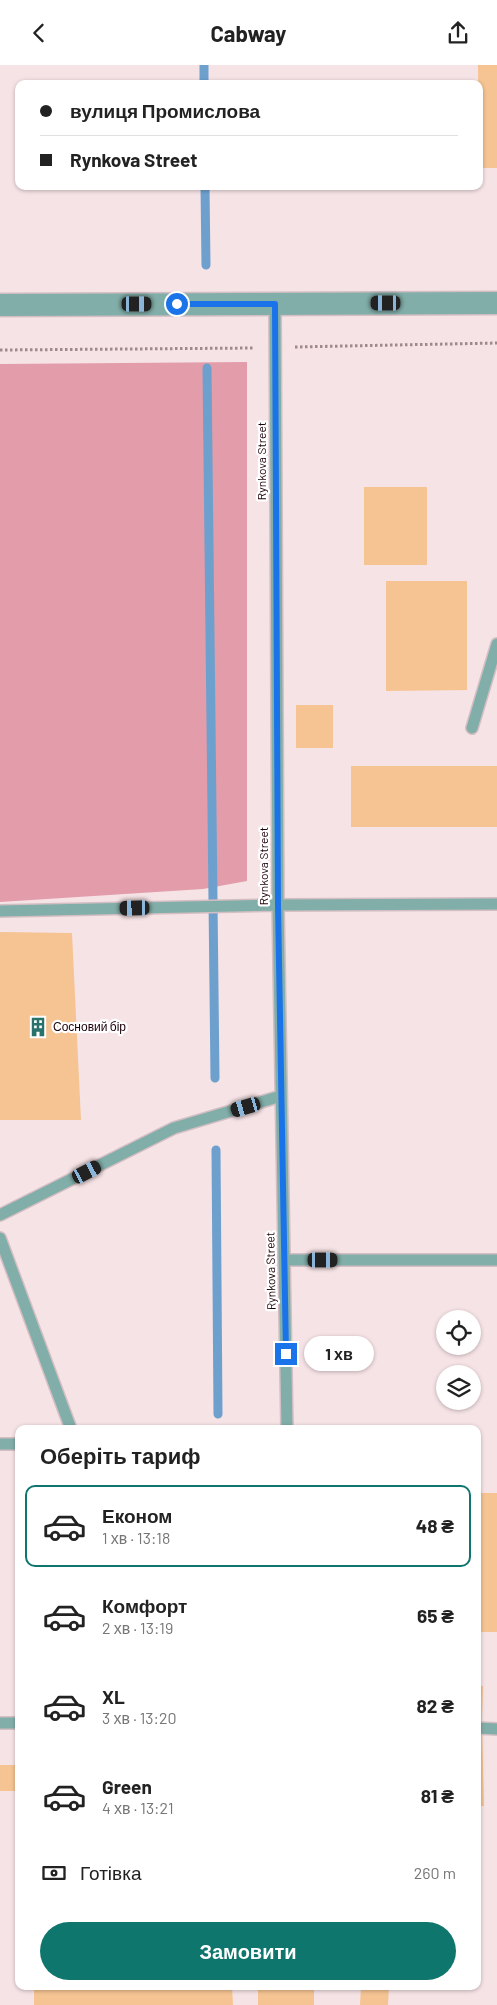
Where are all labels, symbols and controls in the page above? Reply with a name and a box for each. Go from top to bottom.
icon: back [25,19,53,47]
icon: share [444,19,472,47]
text: Cabway [211,20,286,46]
text: вулиця Промислова [70,99,260,122]
text: Rynkova Street [70,148,197,171]
route start [166,293,188,315]
car [371,296,401,311]
car [122,297,152,312]
street label: Rynkova Street [254,422,268,500]
street label: Rynkova Street [256,827,270,905]
car [119,900,150,916]
building icon: Сосновий бір [27,1016,49,1038]
place label: Сосновий бір [53,1019,126,1034]
car [229,1096,262,1118]
car [70,1159,103,1185]
street label: Rynkova Street [262,1232,278,1310]
car [308,1253,338,1268]
map controls [436,1310,481,1410]
button: locate [436,1310,481,1355]
callout: 1 хв [304,1337,374,1371]
route end [275,1343,297,1365]
text: 1 хв [325,1344,353,1363]
button: layers [436,1365,481,1410]
text: Оберіть тариф [40,1442,200,1468]
icon: car [42,1504,87,1549]
text: Економ [102,1504,172,1527]
text: 48 ₴ [416,1514,454,1537]
text: 1 хв · 13:18 [102,1528,170,1547]
icon: car [42,1594,87,1639]
text: Комфорт [102,1594,187,1617]
text: 65 ₴ [417,1604,454,1627]
text: 2 хв · 13:19 [102,1618,173,1637]
icon: car [42,1684,87,1729]
text: XL [102,1685,125,1708]
text: 82 ₴ [417,1694,454,1717]
text: 3 хв · 13:20 [102,1708,177,1727]
icon: car [42,1774,87,1819]
text: Green [102,1775,152,1798]
text: 81 ₴ [421,1784,454,1807]
text: 4 хв · 13:21 [102,1798,174,1817]
icon: cash [40,1859,68,1887]
text: Готівка [80,1861,141,1884]
text: 260 m [414,1863,456,1882]
button: Замовити [40,1922,456,1980]

